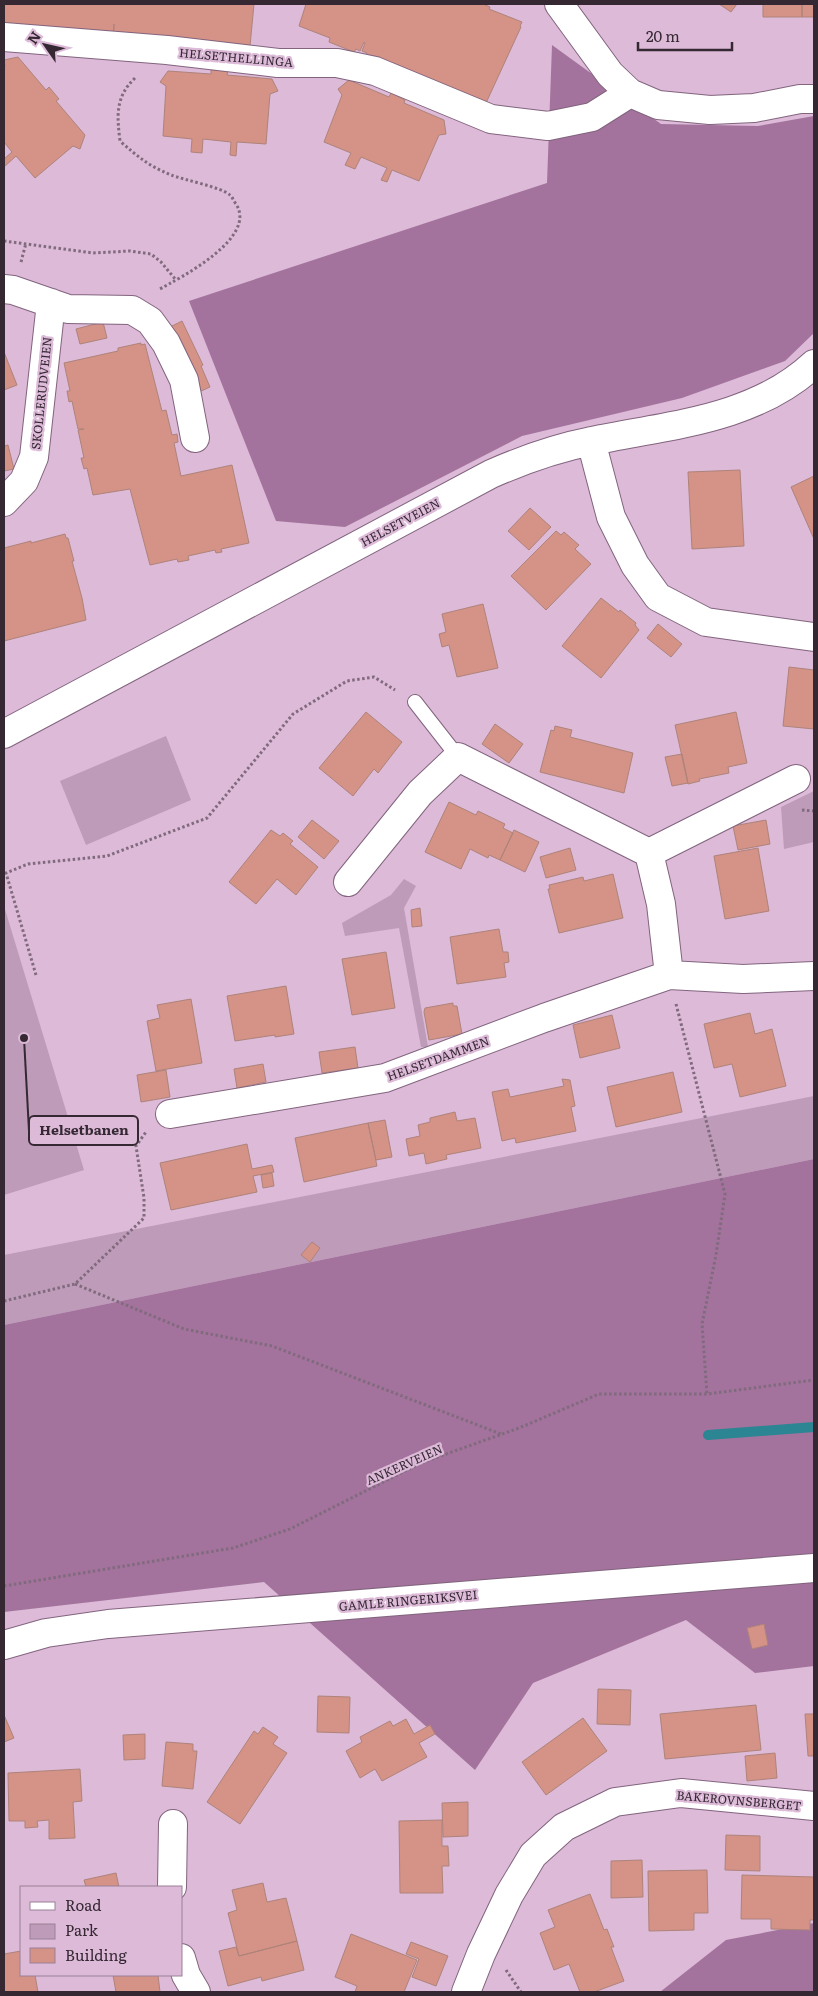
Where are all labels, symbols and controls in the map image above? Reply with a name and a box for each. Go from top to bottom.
north arrow [20,20,70,70]
scale bar [638,20,732,52]
text: 20 m [646,24,680,47]
text: N [22,27,45,48]
street label: HELSETHELLINGA [178,43,294,71]
street label: SKOLLERUDVEIEN [26,336,56,450]
street label: HELSETVEIEN [357,493,443,551]
street label: HELSETDAMMEN [384,1031,492,1085]
callout: Helsetbanen [29,1116,138,1145]
text: Helsetbanen [39,1119,129,1139]
street label: ANKERVEIEN [363,1439,445,1489]
street label: GAMLE RINGERIKSVEI [338,1585,478,1615]
street label: BAKEROVNSBERGET [676,1786,802,1814]
legend [20,1886,182,1976]
text: Road [65,1893,101,1916]
text: Park [65,1918,99,1941]
text: Building [65,1943,127,1966]

